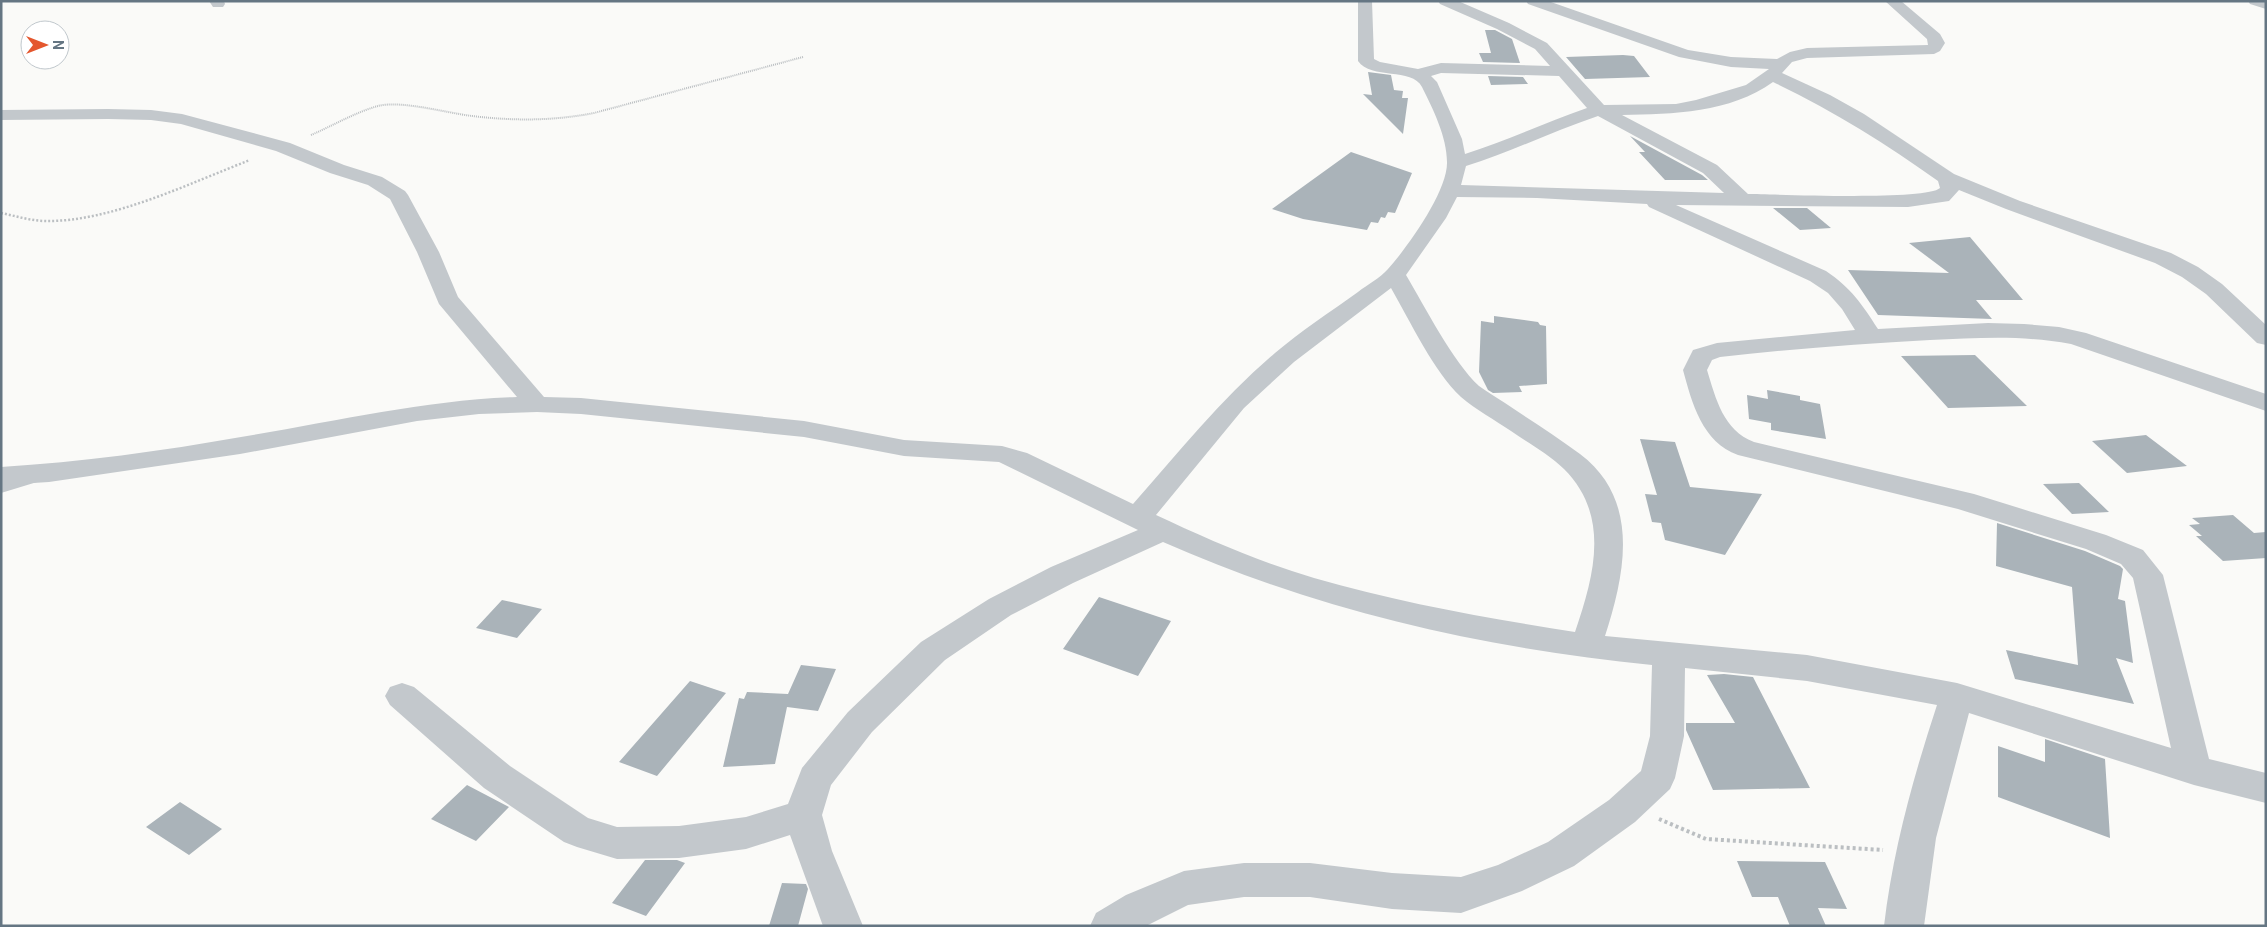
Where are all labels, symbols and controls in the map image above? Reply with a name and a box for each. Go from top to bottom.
north arrow [20,20,70,70]
text: N [50,40,66,50]

